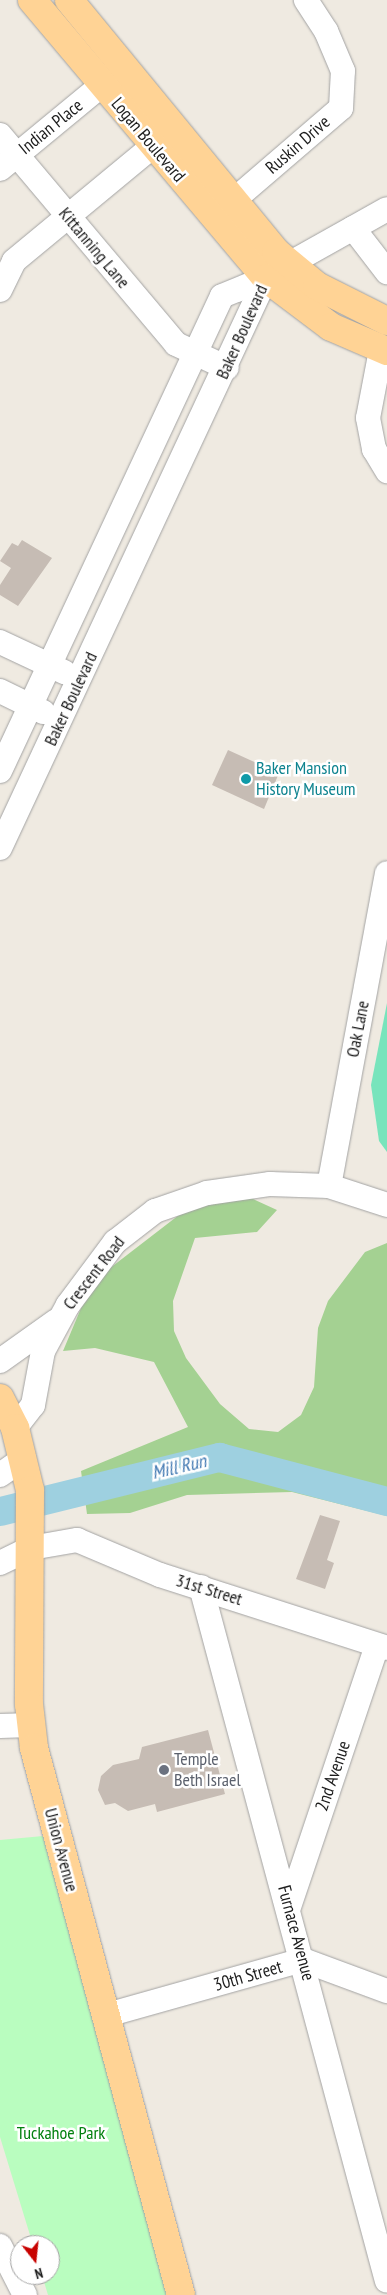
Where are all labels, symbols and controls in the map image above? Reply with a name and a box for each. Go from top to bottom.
street label: Logan Boulevard [106,93,190,187]
street label: Indian Place [15,95,87,159]
street label: Ruskin Drive [262,111,334,179]
street label: Kittanning Lane [54,203,134,293]
street label: Baker Boulevard [212,281,272,383]
street label: Baker Boulevard [40,649,102,749]
place label: Baker Mansion History Museum [256,758,356,801]
marker: Baker Mansion History Museum [240,773,252,785]
street label: Oak Lane [342,999,374,1059]
street label: Crescent Road [59,1232,129,1314]
water label: Mill Run [150,1450,208,1484]
street label: 31st Street [173,1570,245,1610]
street label: 2nd Avenue [311,1738,355,1814]
place label: Temple Beth Israel [174,1749,241,1792]
marker: Temple Beth Israel [158,1764,170,1776]
street label: Union Avenue [39,1806,83,1894]
street label: Furnace Avenue [273,1883,319,1983]
street label: 30th Street [211,1956,285,1996]
park label: Tuckahoe Park [17,2122,105,2144]
north arrow [10,2235,60,2285]
text: N [33,2264,45,2283]

